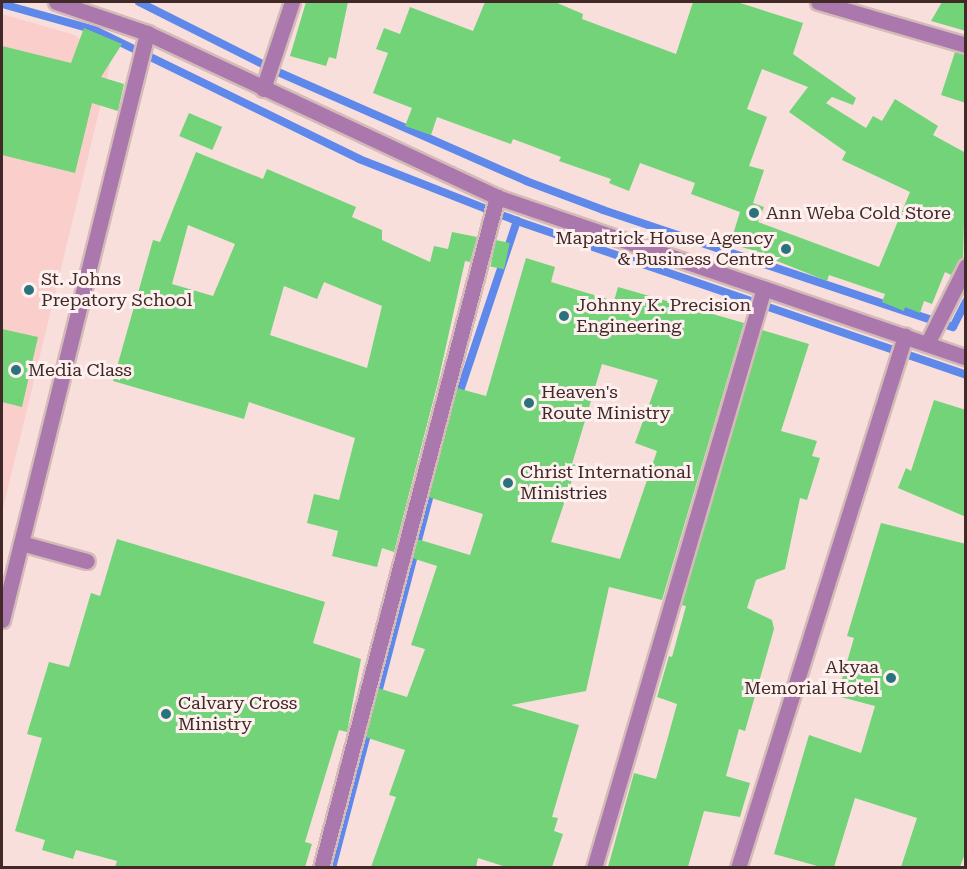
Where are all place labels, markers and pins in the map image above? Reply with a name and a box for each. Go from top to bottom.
place label: Ann Weba Cold Store [766,202,951,224]
marker: Ann Weba Cold Store [747,206,761,220]
place label: Mapatrick House Agency & Business Centre [555,228,774,270]
marker: Mapatrick House Agency & Business Centre [779,242,793,256]
place label: St. Johns Prepatory School [41,269,192,312]
marker: St. Johns Prepatory School [22,283,36,297]
place label: Johnny K. Precision Engineering [576,295,751,338]
marker: Johnny K. Precision Engineering [557,309,571,323]
place label: Media Class [28,359,132,381]
marker: Media Class [9,363,23,377]
place label: Heaven's Route Ministry [541,382,670,424]
marker: Heaven's Route Ministry [522,396,536,410]
place label: Christ International Ministries [520,462,691,504]
marker: Christ International Ministries [501,476,515,490]
place label: Akyaa Memorial Hotel [744,657,879,700]
marker: Akyaa Memorial Hotel [884,671,898,685]
place label: Calvary Cross Ministry [178,693,297,736]
marker: Calvary Cross Ministry [159,707,173,721]

